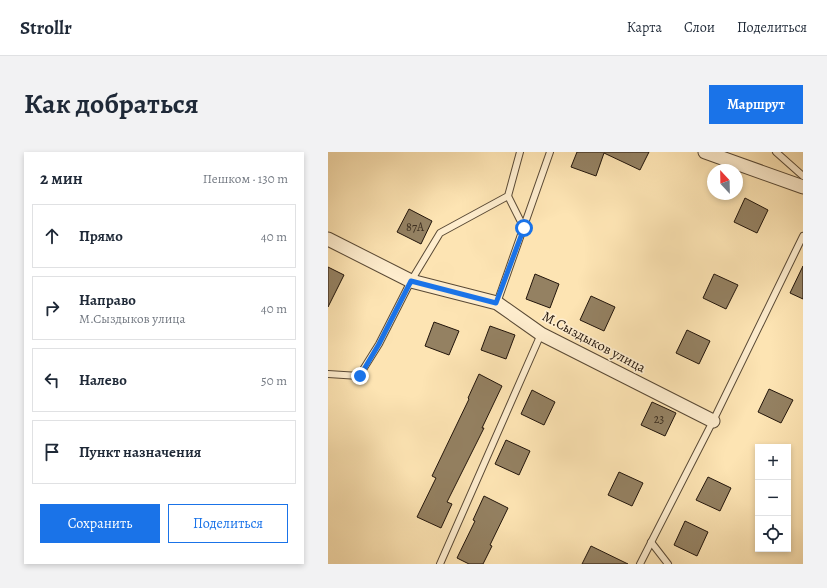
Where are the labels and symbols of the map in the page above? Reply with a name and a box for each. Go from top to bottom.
north arrow [707,164,743,200]
house number: 87А [406,219,425,235]
route start [515,219,533,237]
street label: М.Сыздыков улица [539,307,650,378]
route end [351,367,369,385]
house number: 23 [654,411,664,427]

